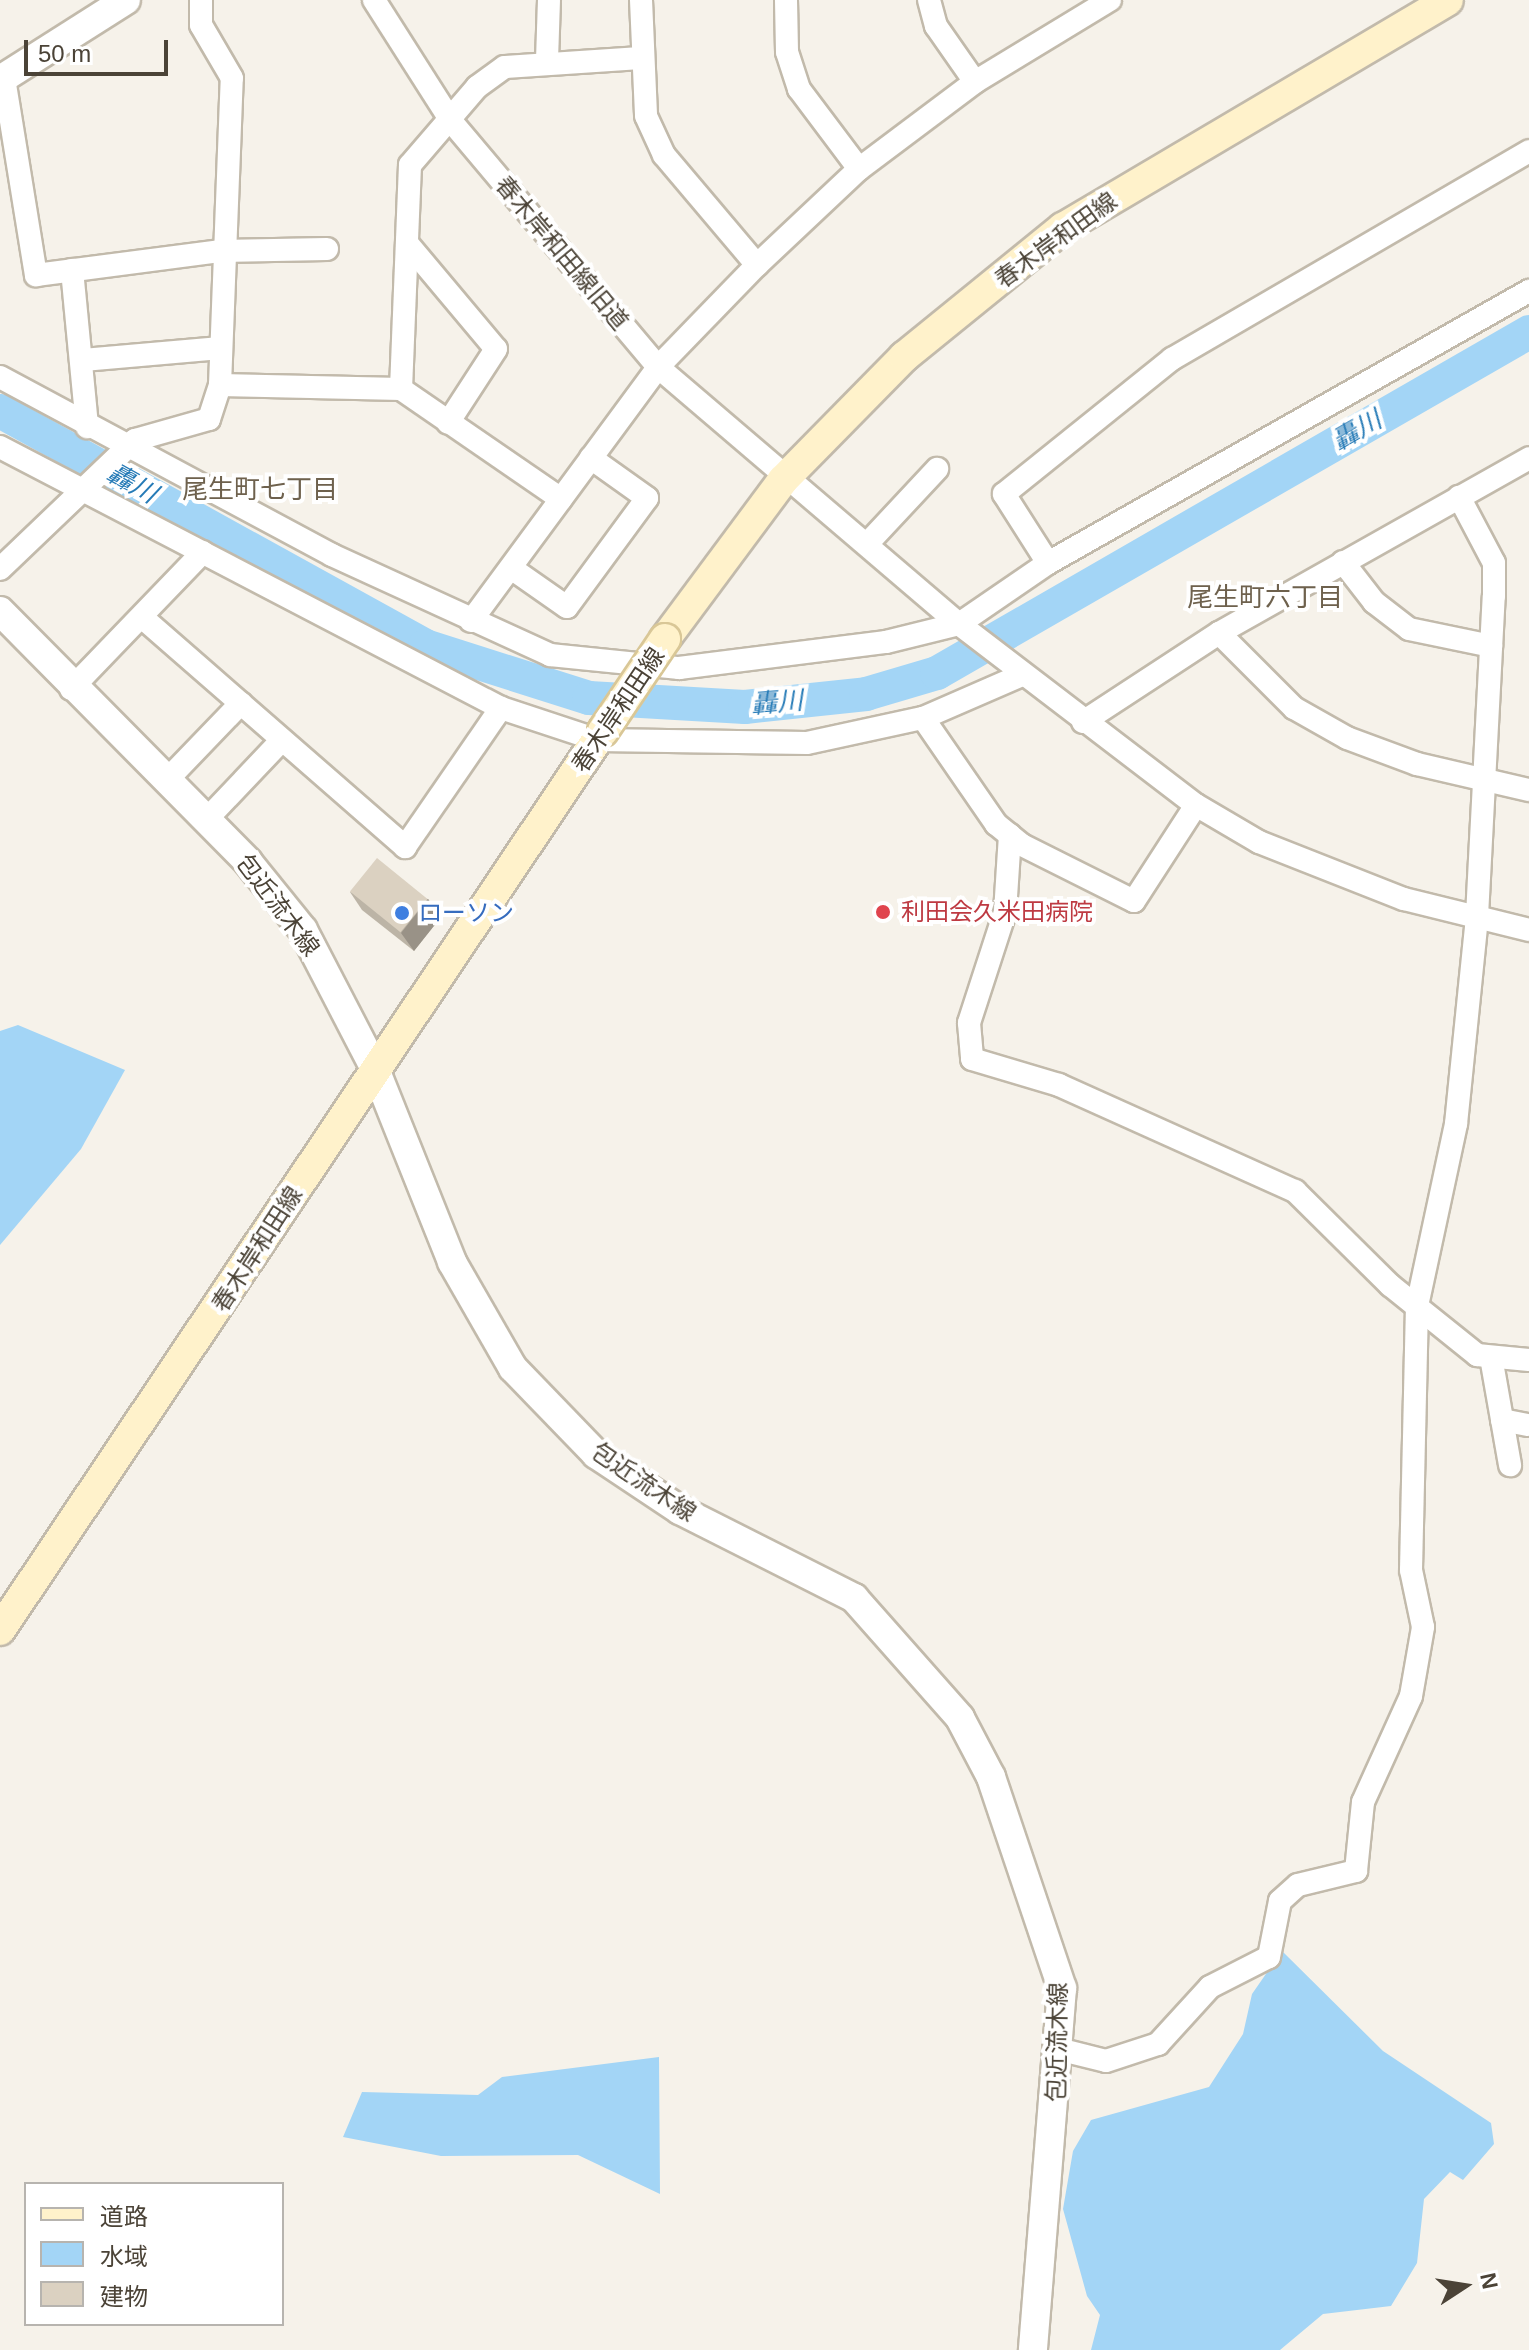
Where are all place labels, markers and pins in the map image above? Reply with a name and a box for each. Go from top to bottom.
place label: 利田会久米田病院 [901,898,1093,926]
place label: ローソン [418,899,514,927]
marker: 利田会久米田病院 [872,901,894,923]
marker: ローソン [393,904,411,922]

